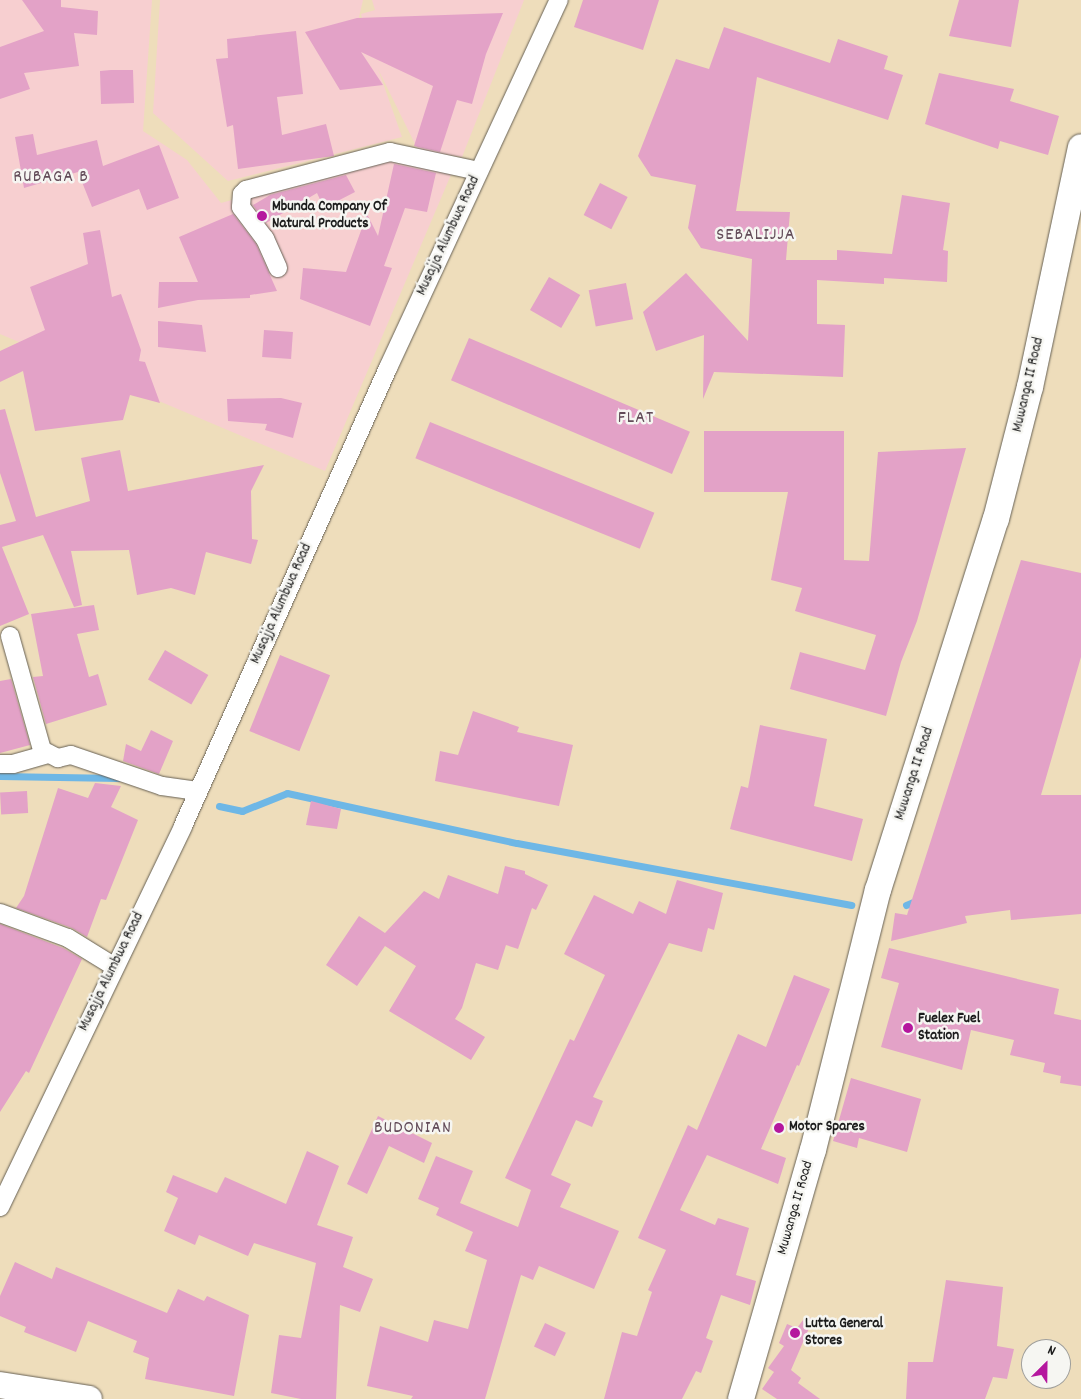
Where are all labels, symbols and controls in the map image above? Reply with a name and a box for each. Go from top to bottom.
district label: RUBAGA B [12,167,90,189]
street label: Musajja Alumbwa Road [413,173,485,299]
place label: Mbunda Company Of Natural Products [272,198,387,233]
marker: Mbunda Company Of Natural Products [256,210,268,222]
district label: SEBALIJJA [715,225,797,247]
street label: Muwanga II Road [1009,336,1049,434]
district label: FLAT [617,408,655,430]
street label: Musajja Alumbwa Road [247,541,317,667]
street label: Muwanga II Road [891,725,939,823]
street label: Musajja Alumbwa Road [75,910,149,1034]
place label: Fuelex Fuel Station [918,1010,980,1045]
marker: Fuelex Fuel Station [902,1022,914,1034]
district label: BUDONIAN [373,1118,453,1140]
place label: Motor Spares [789,1119,865,1137]
marker: Motor Spares [773,1122,785,1134]
street label: Muwanga II Road [774,1159,818,1257]
place label: Lutta General Stores [805,1315,883,1350]
marker: Lutta General Stores [789,1327,801,1339]
north arrow [1021,1339,1071,1389]
text: N [1044,1341,1059,1362]

